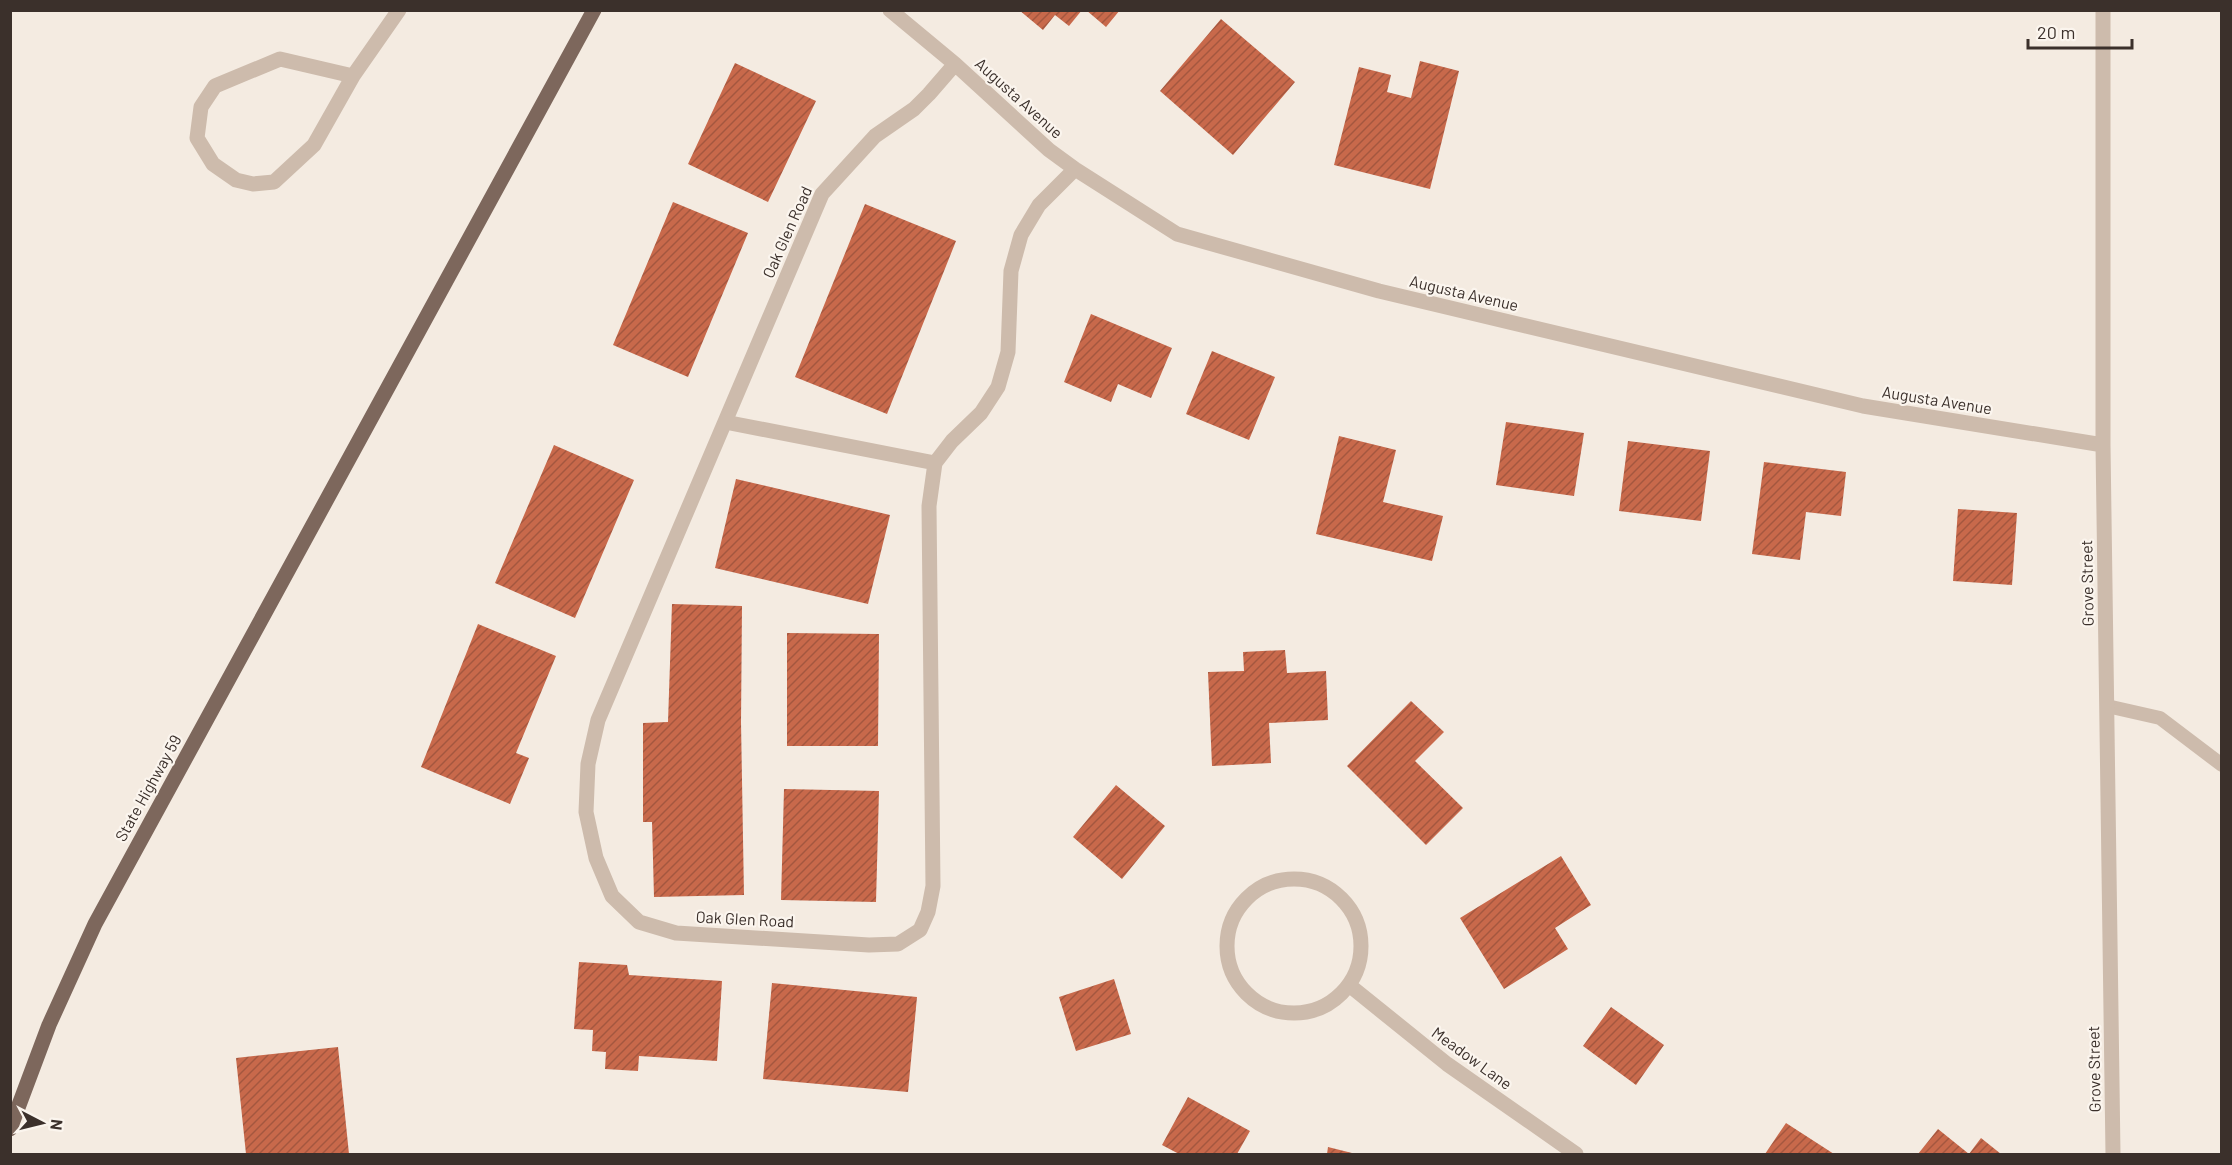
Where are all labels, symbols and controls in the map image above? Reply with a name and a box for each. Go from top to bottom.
scale bar [2028,12,2132,50]
text: 20 m [2037,21,2075,43]
street label: Augusta Avenue [972,53,1067,142]
street label: Oak Glen Road [758,183,815,281]
street label: Augusta Avenue [1408,271,1520,314]
street label: Augusta Avenue [1881,381,1993,418]
street label: Grove Street [2076,539,2097,627]
street label: State Highway 59 [110,731,185,844]
street label: Oak Glen Road [695,906,795,931]
street label: Meadow Lane [1429,1022,1516,1093]
street label: Grove Street [2083,1025,2104,1113]
north arrow [12,1093,72,1153]
text: N [47,1118,67,1131]

